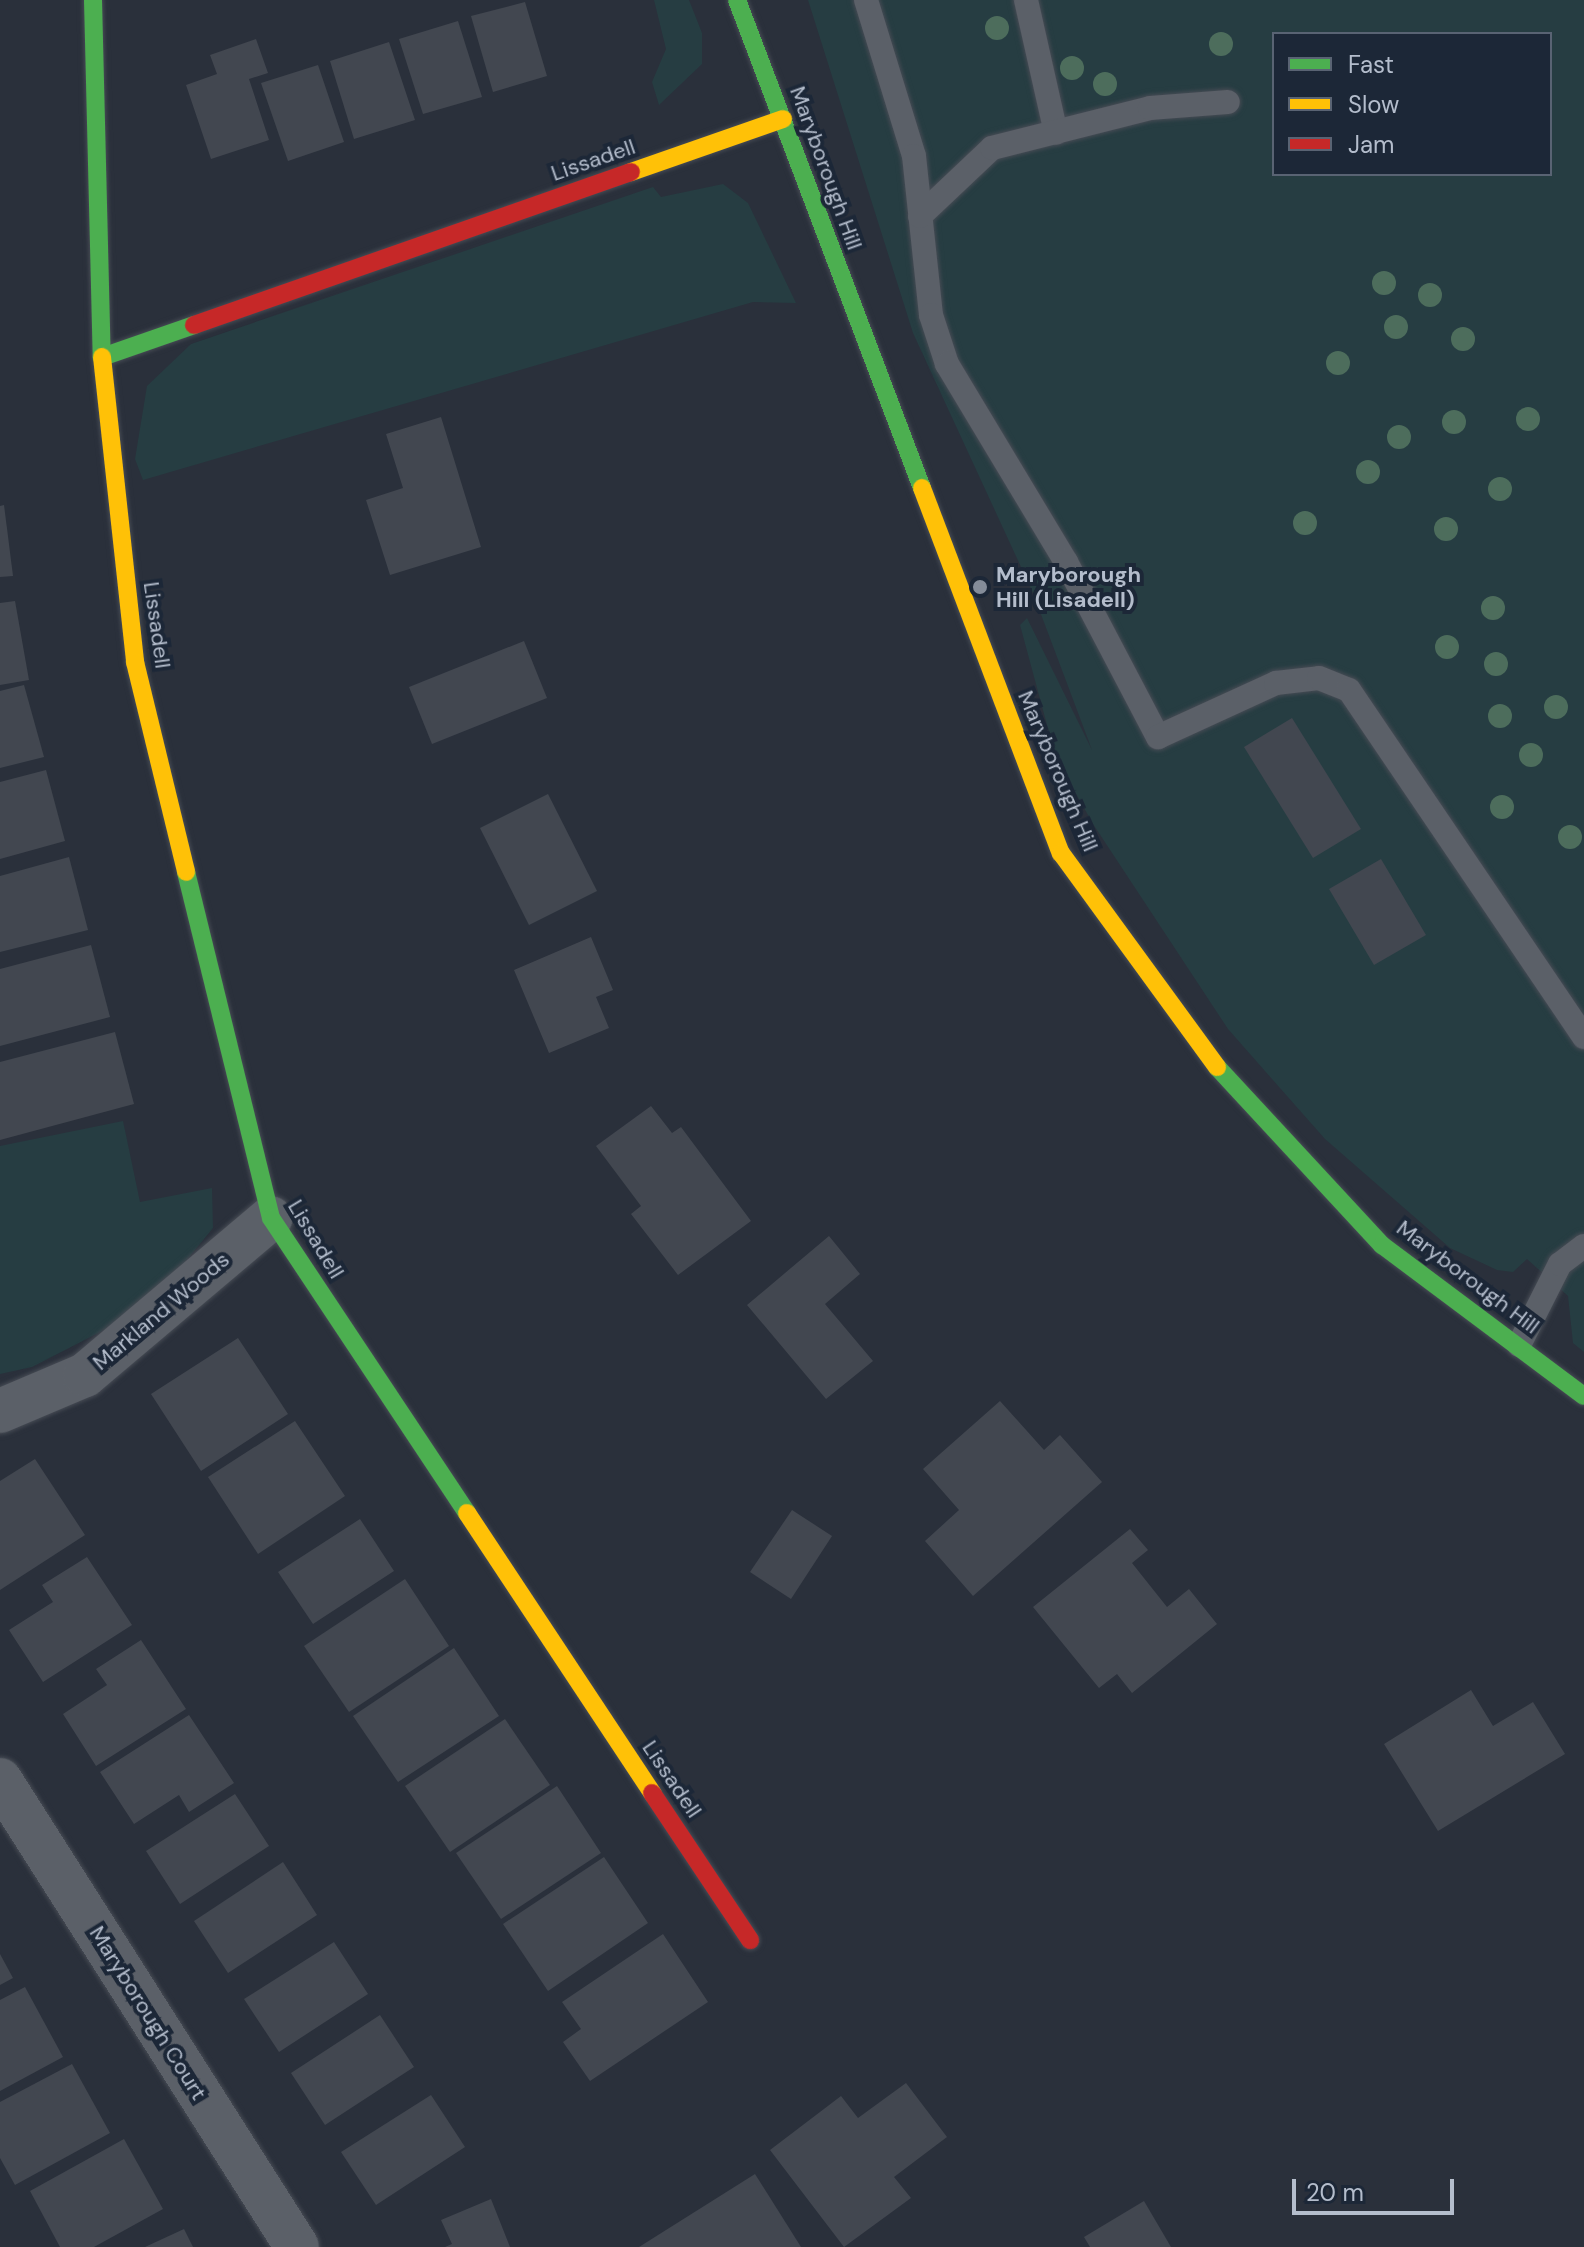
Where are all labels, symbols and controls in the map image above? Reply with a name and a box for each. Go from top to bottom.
legend [1272,32,1552,176]
text: Fast [1348,49,1394,80]
street label: Maryborough Hill [784,83,868,253]
text: Slow [1348,89,1399,120]
text: Jam [1348,129,1394,160]
street label: Lissadell [548,133,638,187]
place label: Maryborough Hill (Lisadell) [996,561,1141,612]
marker: Maryborough Hill (Lisadell) [971,578,989,596]
street label: Lissadell [138,580,176,670]
street label: Maryborough Hill [1012,687,1104,855]
street label: Lissadell [282,1195,350,1283]
street label: Maryborough Hill [1391,1215,1545,1339]
street label: Markland Woods [87,1246,235,1376]
street label: Lissadell [637,1736,707,1822]
street label: Maryborough Court [84,1921,212,2105]
scale bar [1296,2163,1458,2213]
text: 20 m [1306,2177,1364,2208]

